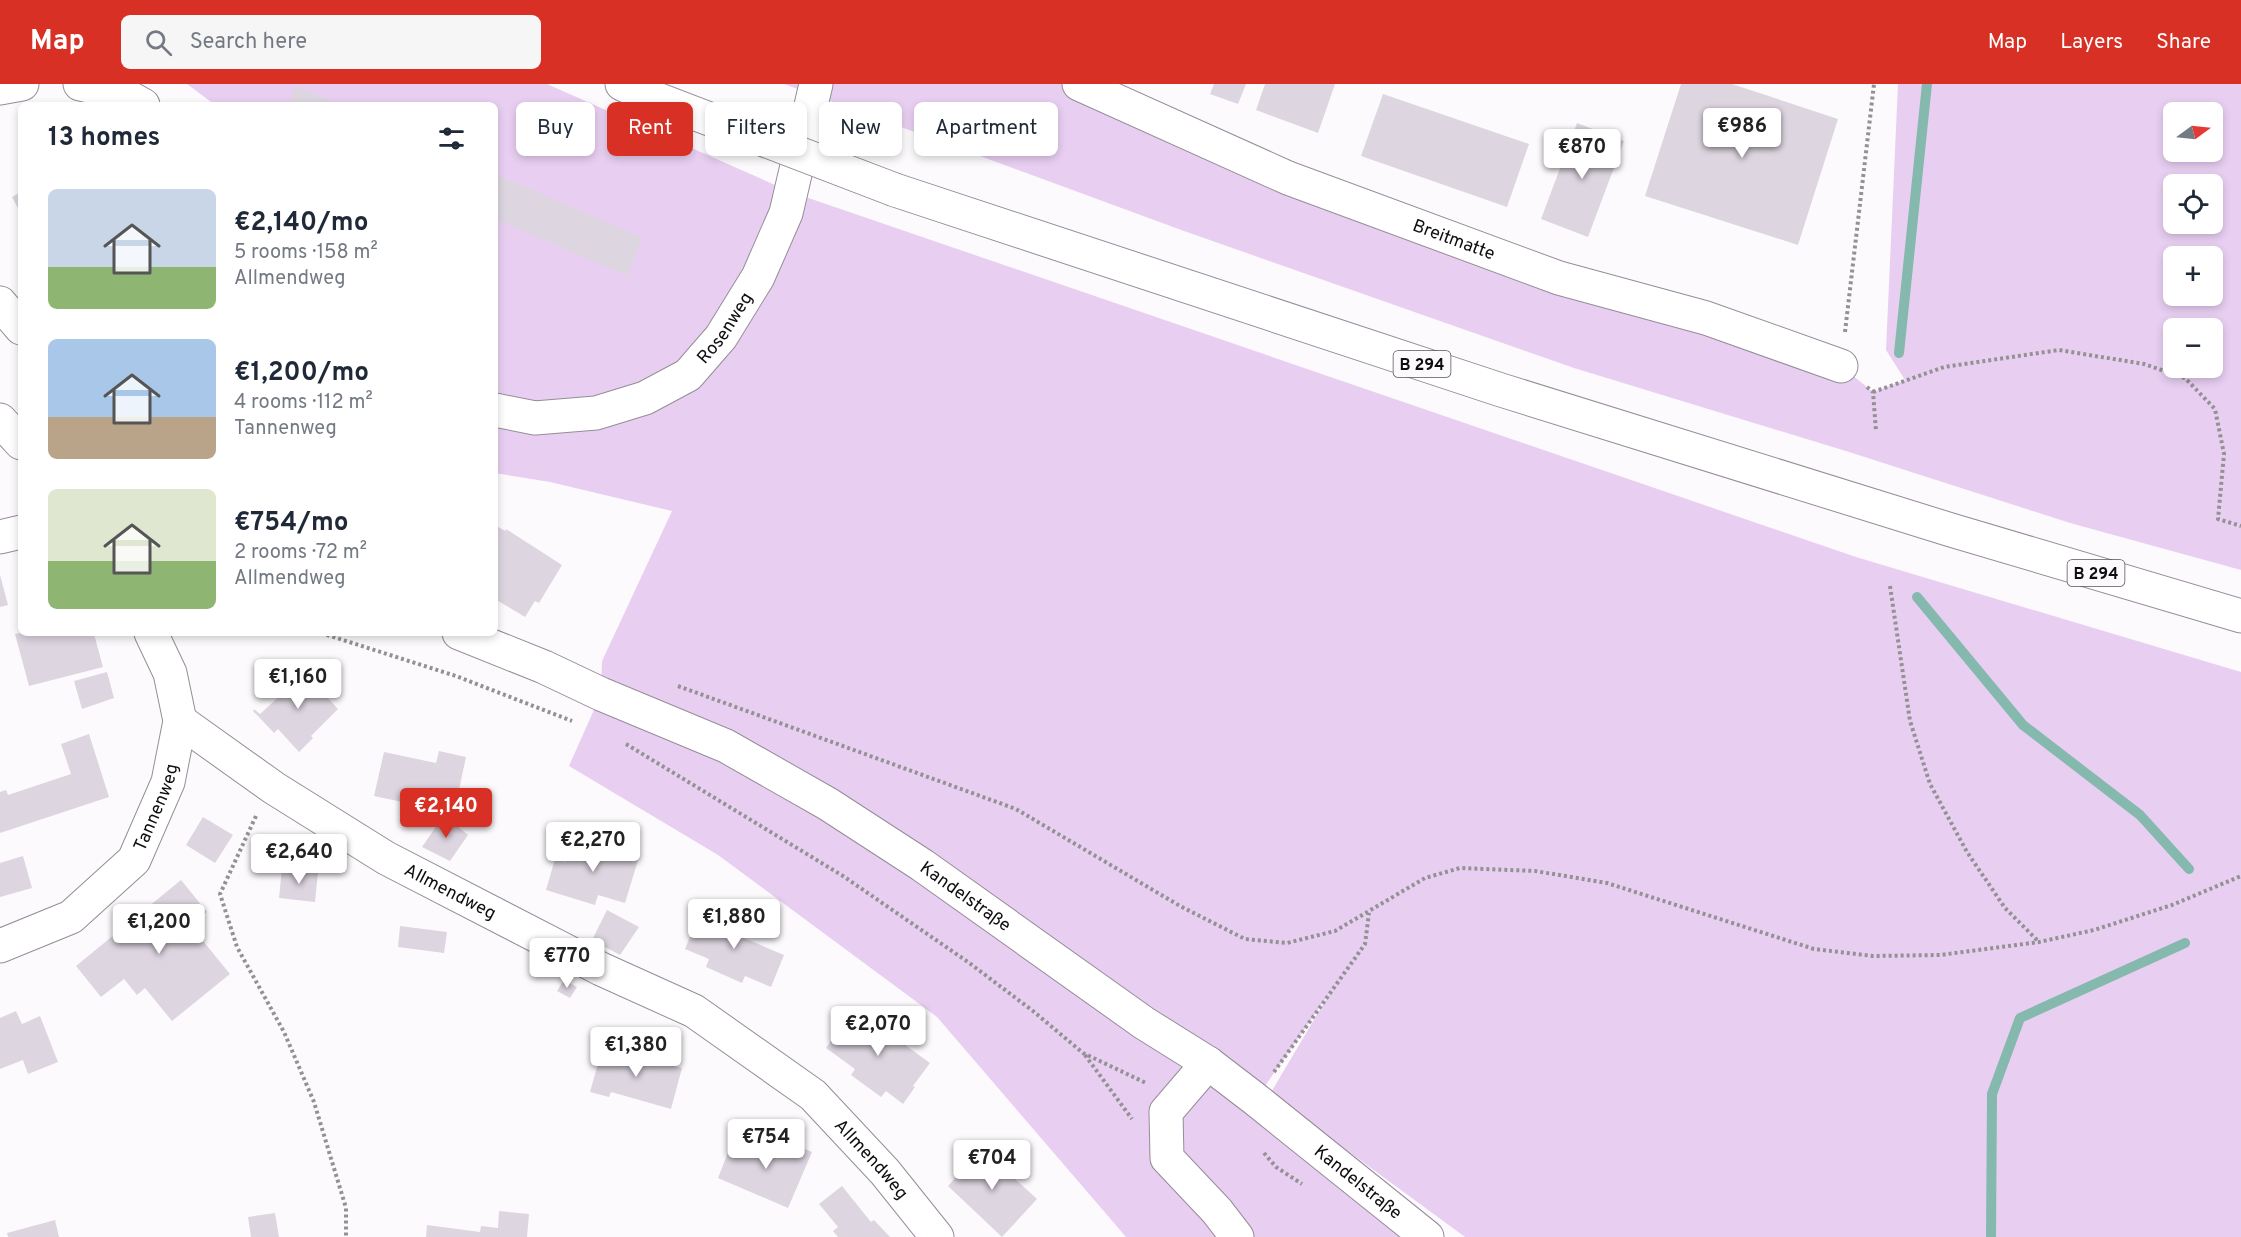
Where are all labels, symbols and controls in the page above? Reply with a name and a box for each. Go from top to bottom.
search box [121,15,541,69]
text: Map [30,24,85,60]
icon: search [142,26,175,59]
text: Search here [190,29,307,56]
text: Map [1988,29,2027,56]
text: Layers [2060,29,2123,56]
text: Share [2156,29,2211,56]
chip: Buy [516,102,595,156]
chip: Rent [607,102,693,156]
chip: Filters [705,102,807,156]
chip: New [819,102,902,156]
chip: Apartment [914,102,1058,156]
north arrow [2163,102,2223,162]
map controls [2163,102,2223,378]
pin: €986 [1706,108,1778,159]
text: €986 [1717,114,1767,140]
text: 13 homes [48,122,160,155]
icon: filters [435,122,468,155]
pin: €870 [1546,129,1618,180]
text: €870 [1558,135,1606,161]
button: locate [2163,174,2223,234]
text: €2,140/mo [234,207,368,240]
icon: home [96,213,168,285]
street label: Breitmatte [1409,215,1498,266]
text: 5 rooms · 158 m² [234,240,378,266]
button: + [2163,246,2223,306]
text: Allmendweg [234,266,346,292]
street label: Rosenweg [693,288,759,369]
button: − [2163,318,2223,378]
road number: B 294 [1394,351,1450,377]
text: €1,200/mo [234,357,369,390]
icon: home [96,363,168,435]
text: 4 rooms · 112 m² [234,390,373,416]
text: Tannenweg [234,416,337,442]
text: €754/mo [234,507,349,540]
icon: home [96,513,168,585]
text: 2 rooms · 72 m² [234,540,367,566]
road number: B 294 [2068,560,2124,586]
text: Allmendweg [234,566,346,592]
pin: €1,160 [249,659,347,710]
text: €1,160 [268,665,328,691]
street label: Tannenweg [129,762,184,855]
pin: €2,140 [397,788,495,839]
text: €2,140 [414,794,478,820]
pin: €2,270 [544,822,642,873]
text: €2,270 [560,828,626,854]
pin: €2,640 [250,834,348,885]
text: €2,640 [265,840,333,866]
street label: Kandelstraße [915,857,1015,938]
street label: Allmendweg [400,859,500,926]
pin: €1,880 [685,899,783,950]
pin: €1,200 [110,904,208,955]
text: €1,880 [702,905,766,931]
text: €1,200 [127,910,191,936]
pin: €770 [531,938,603,989]
text: €770 [543,944,591,970]
pin: €2,070 [829,1006,927,1057]
text: €2,070 [845,1012,911,1038]
pin: €1,380 [587,1027,685,1078]
text: €1,380 [604,1033,668,1059]
street label: Allmendweg [828,1115,913,1205]
pin: €754 [730,1119,802,1170]
text: €754 [742,1125,790,1151]
pin: €704 [956,1140,1028,1191]
street label: Kandelstraße [1309,1141,1406,1225]
text: €704 [967,1146,1017,1172]

